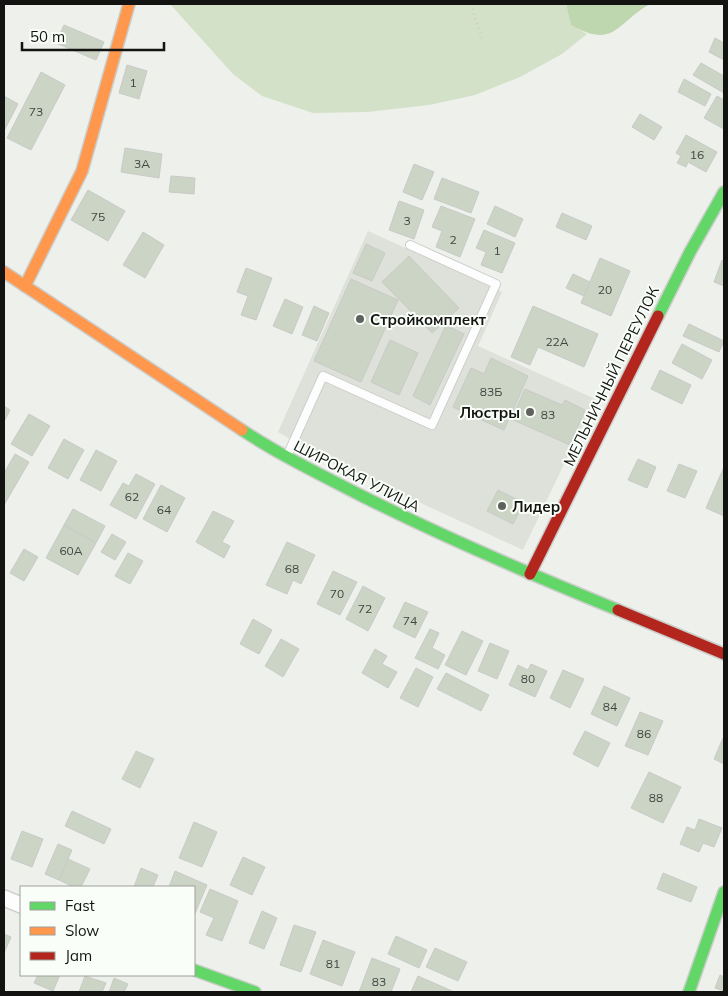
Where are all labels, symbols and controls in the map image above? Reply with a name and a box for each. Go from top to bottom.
scale bar [22,20,165,52]
text: 50 m [30,27,65,46]
house number: 1 [129,75,137,90]
house number: 73 [29,104,43,119]
house number: 16 [690,147,704,162]
house number: 3А [134,156,150,171]
house number: 75 [91,209,105,224]
house number: 3 [403,213,411,228]
house number: 2 [449,232,457,247]
house number: 1 [493,243,501,258]
house number: 20 [598,282,612,297]
street label: МЕЛЬНИЧНЫЙ ПЕРЕУЛОК [559,283,663,469]
place label: Стройкомплект [370,310,487,329]
marker: Стройкомплект [354,313,366,325]
house number: 22А [545,334,569,349]
house number: 83Б [480,384,502,399]
place label: Люстры [460,403,520,422]
marker: Люстры [524,406,536,418]
house number: 83 [541,407,555,422]
street label: ШИРОКАЯ УЛИЦА [291,436,423,516]
house number: 62 [125,489,139,504]
place label: Лидер [512,497,560,516]
marker: Лидер [496,500,508,512]
house number: 64 [157,502,171,517]
house number: 60А [59,543,83,558]
house number: 68 [285,561,299,576]
house number: 70 [330,586,344,601]
house number: 72 [358,601,372,616]
house number: 74 [403,613,417,628]
house number: 80 [521,671,535,686]
house number: 84 [603,699,617,714]
house number: 86 [637,726,651,741]
house number: 88 [649,790,663,805]
legend [20,886,195,976]
text: Fast [65,896,95,915]
text: Slow [65,921,99,940]
text: Jam [65,946,92,965]
house number: 81 [326,956,340,971]
house number: 83 [372,974,386,989]

